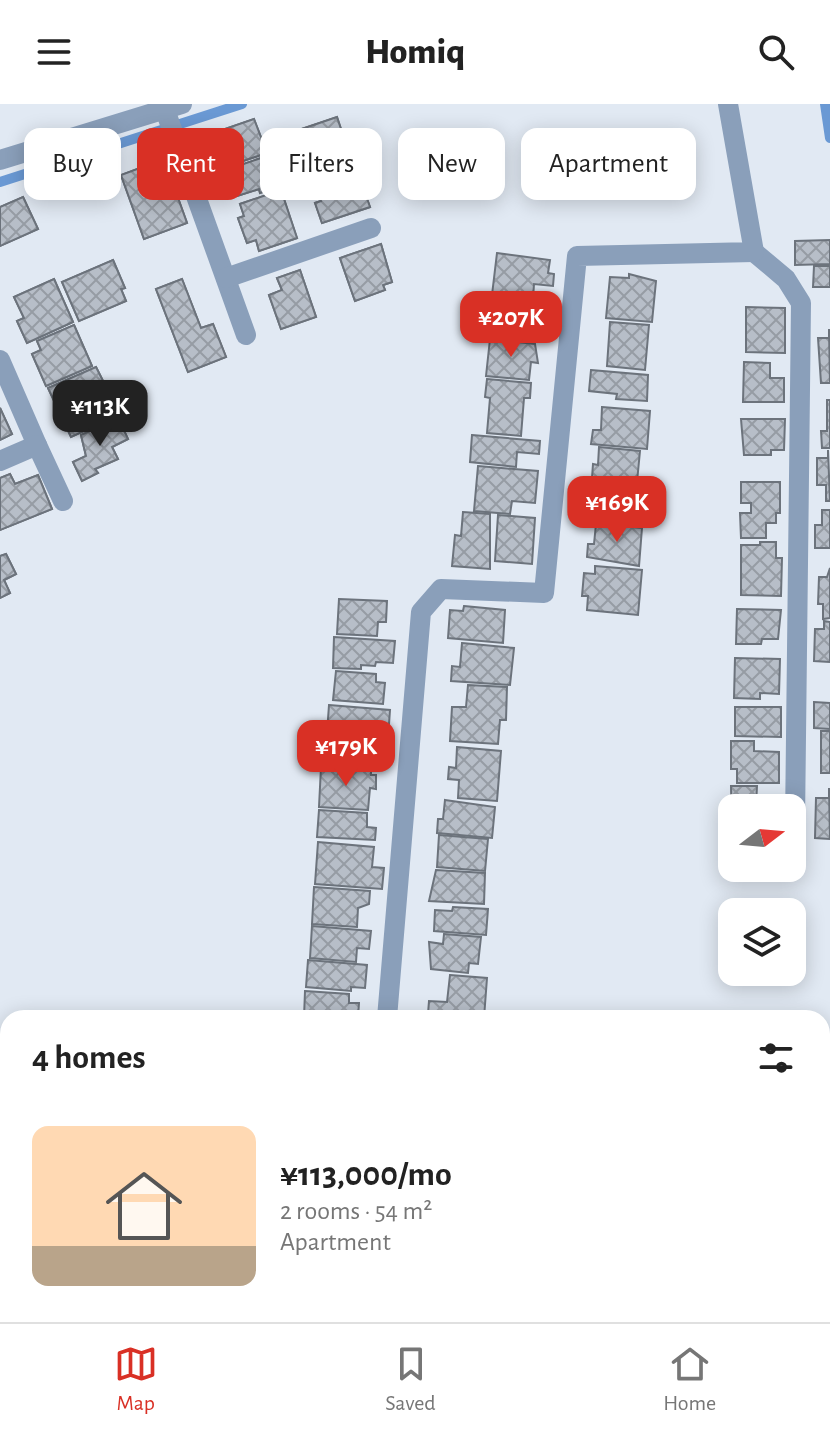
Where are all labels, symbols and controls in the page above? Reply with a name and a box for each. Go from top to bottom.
icon: menu [32,30,76,74]
icon: search [754,30,798,74]
text: Homiq [365,34,465,70]
chip: Buy [24,128,121,200]
chip: Rent [137,128,244,200]
chip: Filters [260,128,382,200]
chip: New [398,128,505,200]
chip: Apartment [521,128,696,200]
pin: ¥207K [455,291,567,359]
text: ¥207K [478,304,544,330]
pin: ¥113K [44,380,156,448]
text: ¥113K [71,393,129,419]
pin: ¥169K [561,476,673,544]
text: ¥169K [585,489,649,515]
pin: ¥179K [290,720,402,788]
text: ¥179K [315,733,377,759]
north arrow [718,794,806,882]
map controls [718,794,806,986]
button: layers [718,898,806,986]
icon: filters [754,1036,798,1080]
text: 4 homes [32,1041,146,1075]
icon: home [96,1158,192,1254]
text: ¥113,000/mo [280,1158,452,1192]
text: 2 rooms · 54 m² [280,1198,432,1224]
text: Apartment [280,1229,391,1255]
tab: Map [114,1342,158,1416]
tab: Saved [385,1342,436,1416]
tab: Home [663,1342,716,1416]

